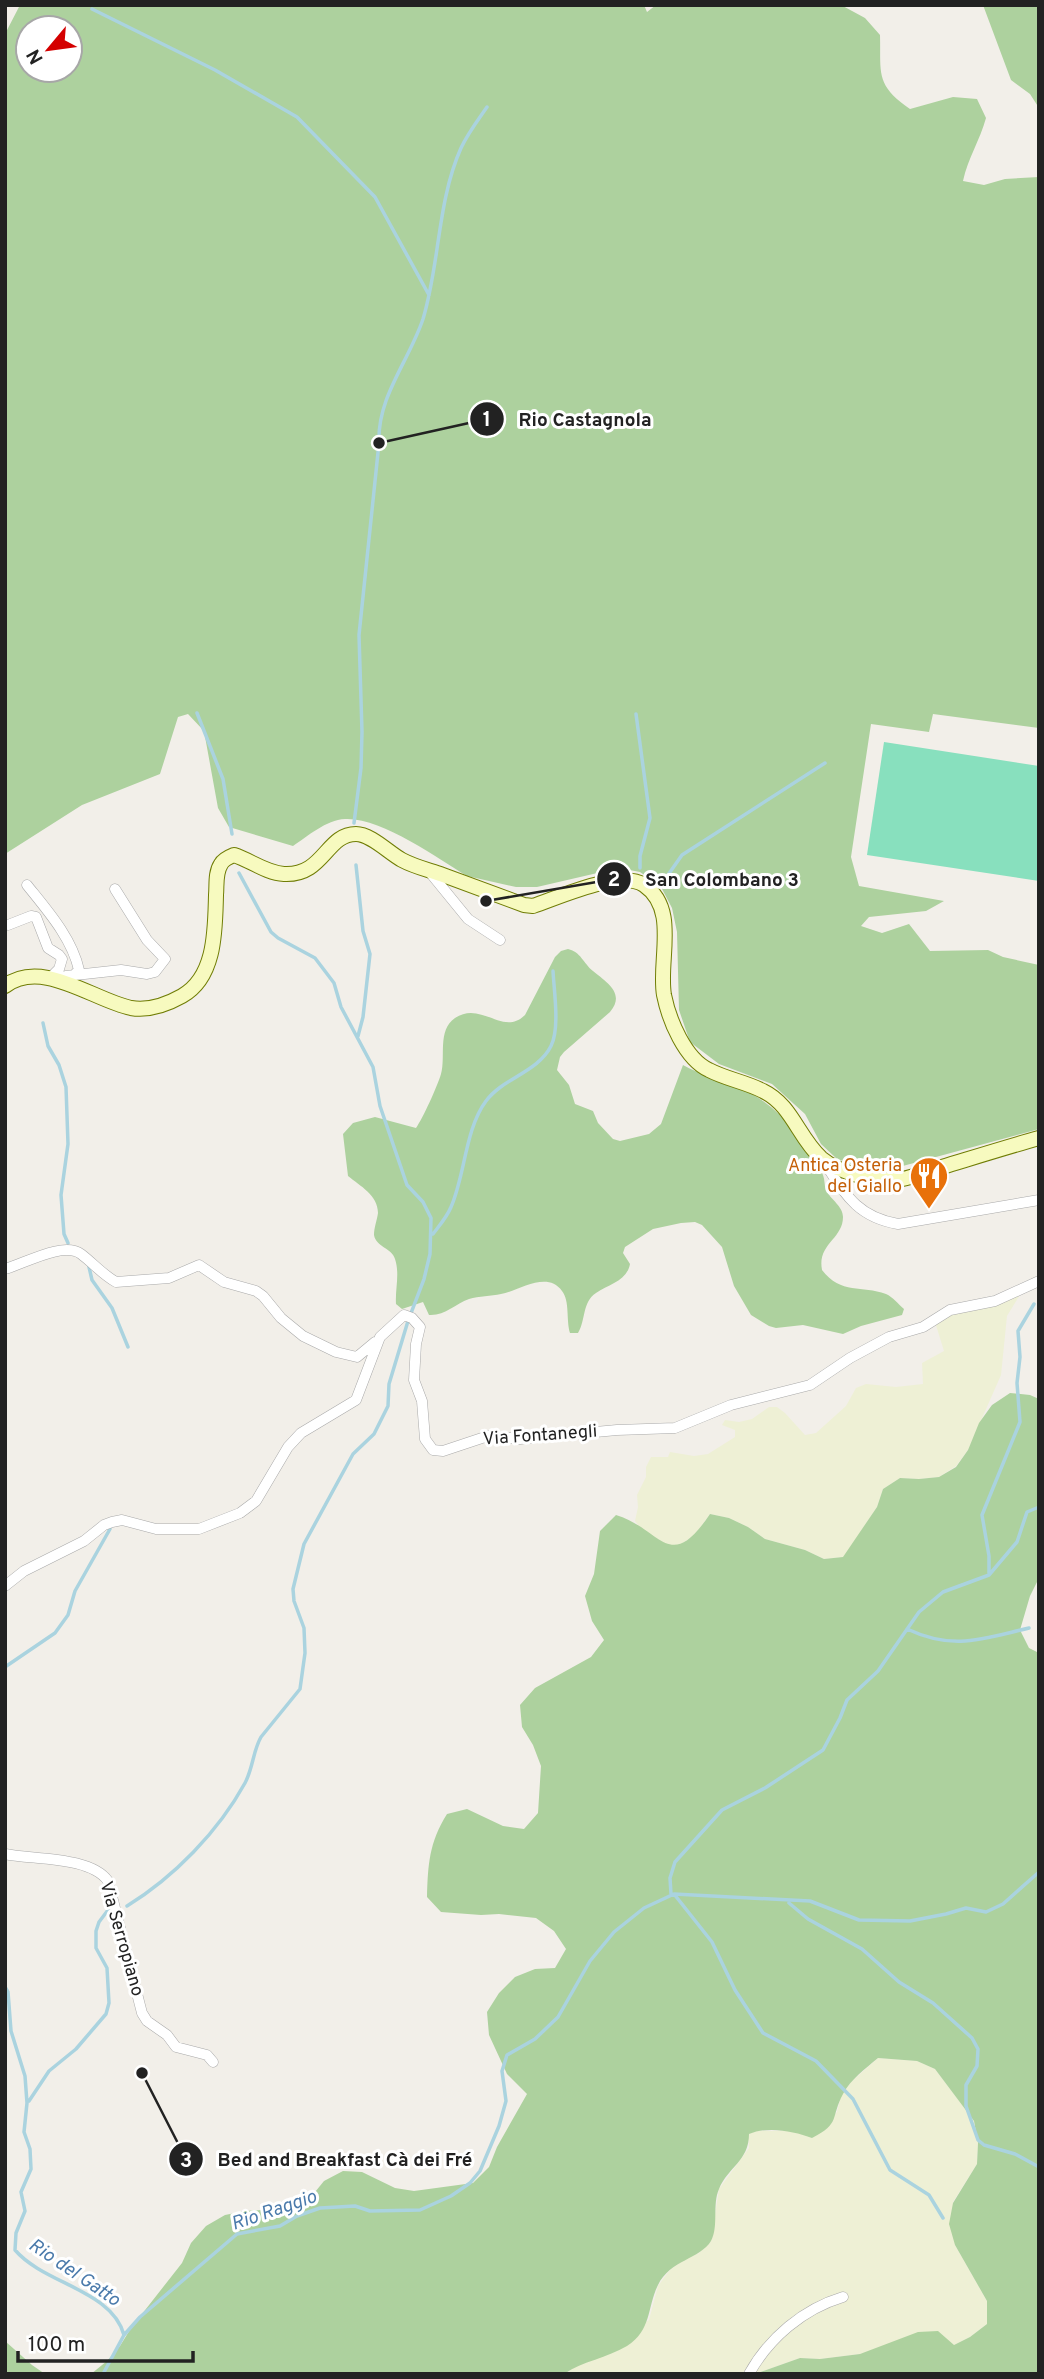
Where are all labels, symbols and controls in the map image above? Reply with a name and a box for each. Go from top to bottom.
north arrow [14,14,84,84]
text: N [22,44,50,68]
callout: Rio Castagnola [469,399,665,439]
text: 1 [483,407,491,434]
text: Rio Castagnola [518,409,652,433]
callout: San Colombano 3 [596,859,813,899]
text: 2 [608,867,620,894]
text: San Colombano 3 [645,869,799,893]
place label: Antica Osteria del Giallo [788,1155,902,1199]
restaurant icon: Antica Osteria del Giallo [908,1155,950,1210]
street label: Via Fontanegli [482,1421,598,1451]
street label: Via Serropiano [94,1879,148,1999]
callout: Bed and Breakfast Cà dei Fré [168,2139,486,2179]
text: 3 [180,2148,192,2175]
text: Bed and Breakfast Cà dei Fré [218,2149,472,2173]
water label: Rio Raggio [228,2185,321,2237]
water label: Rio del Gatto [24,2234,125,2313]
scale bar [18,2320,192,2364]
text: 100 m [28,2332,85,2359]

